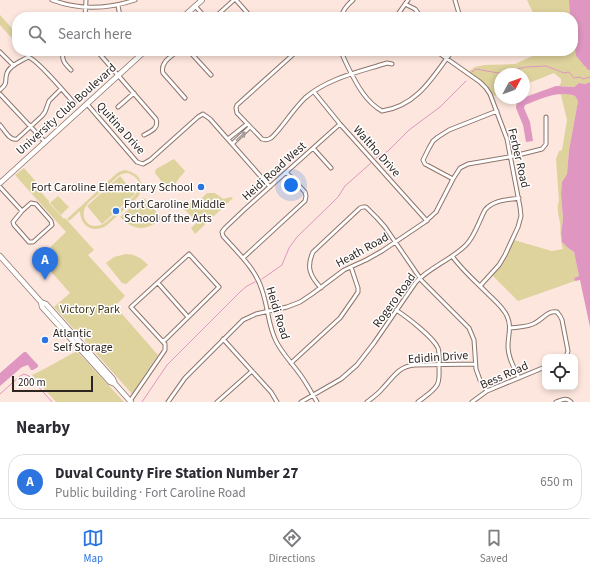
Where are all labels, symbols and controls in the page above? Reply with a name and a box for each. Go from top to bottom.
search box [12,12,578,56]
icon: search [26,23,48,45]
text: Search here [58,24,132,45]
street label: University Club Boulevard [12,60,120,159]
north arrow [494,68,530,104]
street label: Quitina Drive [92,98,149,158]
street label: Waltho Drive [349,122,404,181]
street label: Ferber Road [503,127,534,190]
one-way arrow [236,131,246,140]
street label: Heidi Road West [239,138,310,205]
your location [281,175,301,195]
place label: Fort Caroline Elementary School [31,179,193,196]
marker: Fort Caroline Elementary School [196,182,206,192]
place label: Fort Caroline Middle School of the Arts [124,196,225,227]
marker: Fort Caroline Middle School of the Arts [111,206,121,216]
street label: Heath Road [333,229,392,272]
pin: A [32,247,58,280]
street label: Rogero Road [369,270,420,331]
street label: Heidi Road [261,285,294,342]
park label: Victory Park [60,301,120,318]
place label: Atlantic Self Storage [53,325,113,356]
marker: Atlantic Self Storage [40,335,50,345]
street label: Edidin Drive [407,347,469,368]
map controls [542,354,578,390]
button: locate [542,354,578,390]
street label: Bess Road [477,357,531,394]
scale bar [12,374,93,393]
text: 200 m [18,375,46,390]
text: Nearby [16,416,70,440]
text: Duval County Fire Station Number 27 [55,463,298,484]
text: A [26,473,34,491]
text: 650 m [540,473,573,491]
text: Public building · Fort Caroline Road [55,484,246,502]
tab: Map [82,527,104,566]
tab: Directions [269,527,315,566]
tab: Saved [480,527,508,566]

